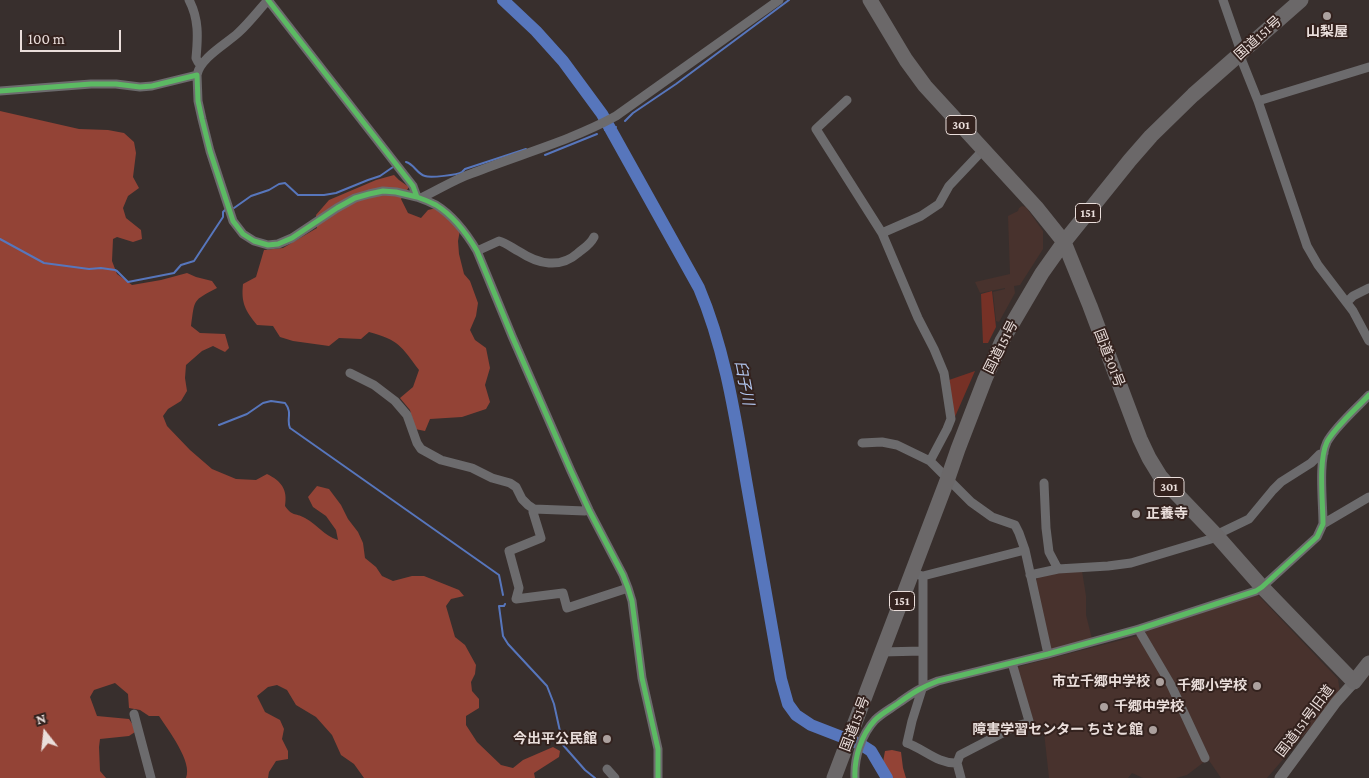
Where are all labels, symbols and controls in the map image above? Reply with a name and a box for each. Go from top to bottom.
marker: 山梨屋 [1321,10,1333,22]
street label: 国道151号 [1231,12,1285,64]
scale bar [22,20,124,52]
place label: 山梨屋 [1306,24,1348,40]
text: 100 m [28,31,65,47]
road number: 301 [946,116,976,134]
road number: 151 [1076,204,1100,222]
street label: 国道151号 [980,317,1022,377]
street label: 国道301号 [1090,326,1128,390]
water label: 臼子川 [731,359,757,407]
road number: 301 [1154,478,1184,497]
place label: 正養寺 [1146,506,1188,522]
marker: 正養寺 [1130,508,1142,520]
road number: 151 [890,592,914,610]
place label: 市立千郷中学校 [1052,674,1150,690]
marker: 市立千郷中学校 [1154,676,1166,688]
place label: 千郷小学校 [1177,678,1247,694]
marker: 千郷小学校 [1251,680,1263,692]
street label: 国道151号旧道 [1272,682,1338,760]
street label: 国道151号 [837,694,873,754]
place label: 千郷中学校 [1114,699,1184,715]
marker: 千郷中学校 [1098,701,1110,713]
north arrow [20,708,70,758]
text: N [34,710,48,728]
place label: 障害学習センター ちさと館 [972,722,1143,738]
marker: 障害学習センター ちさと館 [1147,724,1159,736]
place label: 今出平公民館 [513,731,597,747]
marker: 今出平公民館 [601,733,613,745]

